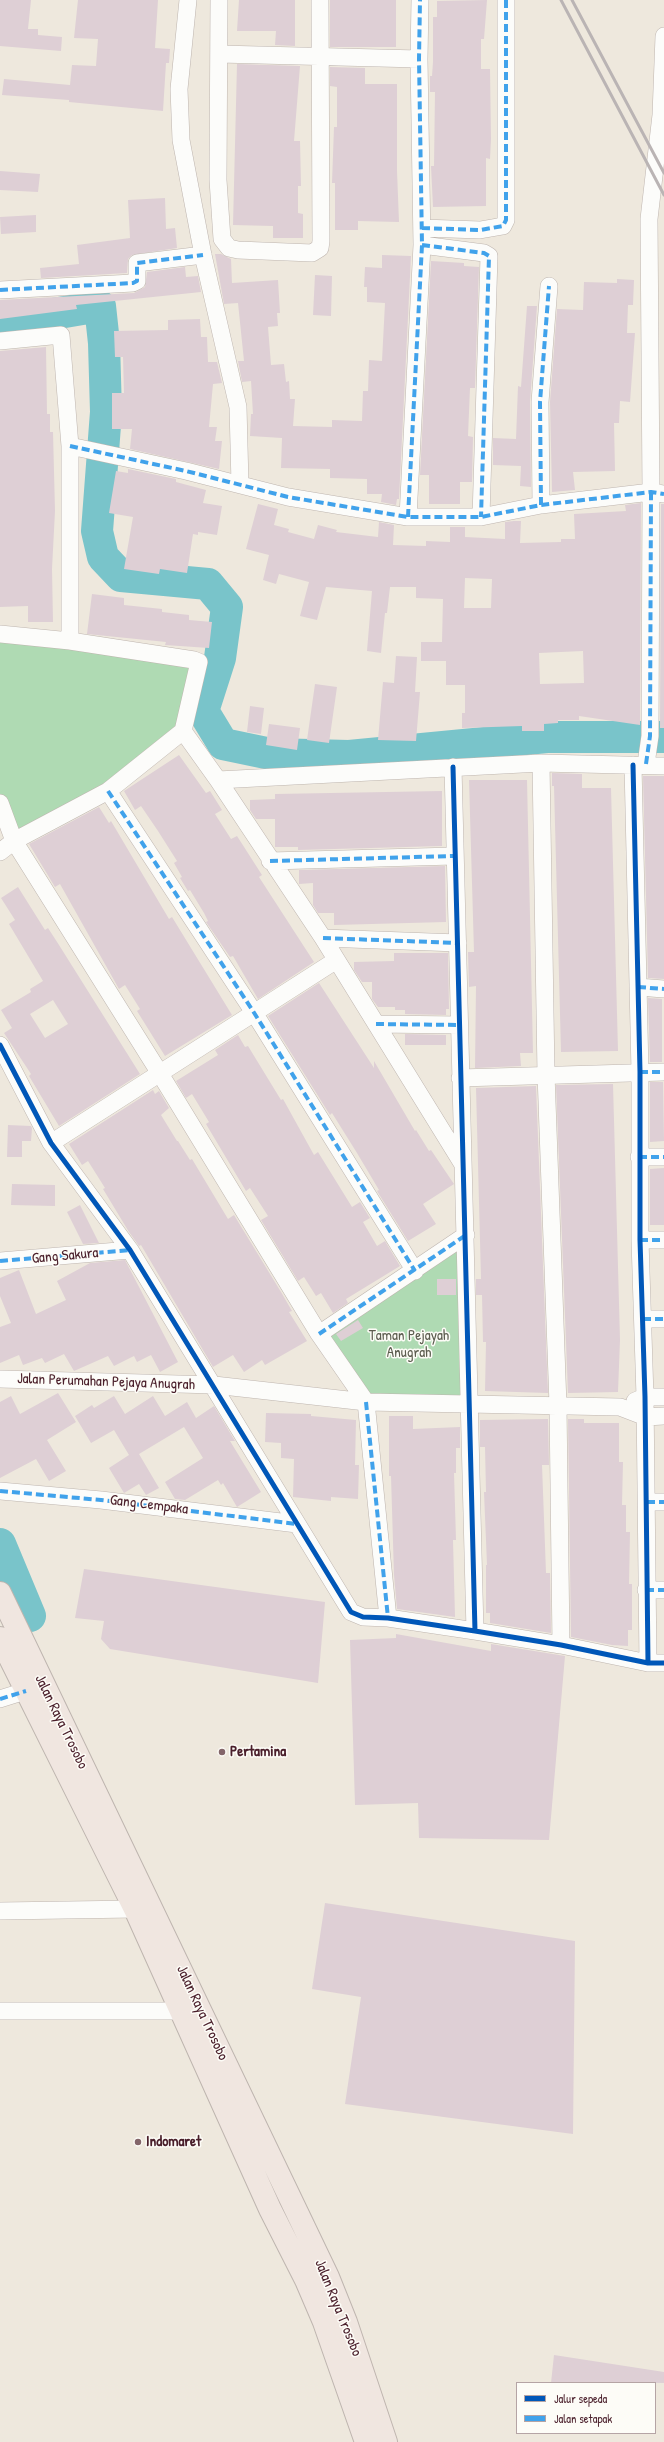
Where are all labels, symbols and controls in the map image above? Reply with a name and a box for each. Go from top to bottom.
street label: Gang Sakura [31,1244,99,1268]
park label: Taman Pejayah Anugrah [369,1327,449,1362]
street label: Jalan Perumahan Pejaya Anugrah [17,1370,195,1394]
street label: Gang Cempaka [109,1491,189,1519]
street label: Jalan Raya Trosobo [30,1672,92,1772]
place label: Pertamina [230,1743,286,1761]
marker: Pertamina [217,1747,227,1757]
street label: Jalan Raya Trosobo [172,1963,232,2063]
place label: Indomaret [146,2133,201,2151]
marker: Indomaret [133,2137,143,2147]
street label: Jalan Raya Trosobo [310,2257,366,2359]
legend [516,2382,656,2434]
text: Jalur sepeda [554,2390,607,2407]
text: Jalan setapak [554,2410,612,2427]

